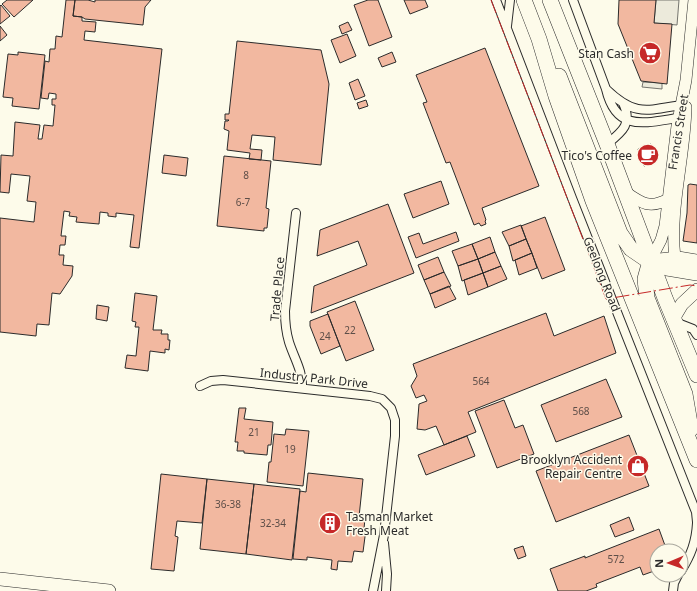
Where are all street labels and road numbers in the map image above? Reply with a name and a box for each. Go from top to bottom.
street label: Francis Street [664,92,692,171]
street label: Geelong Road [579,234,625,314]
street label: Trade Place [266,256,288,322]
street label: Industry Park Drive [259,364,369,392]

